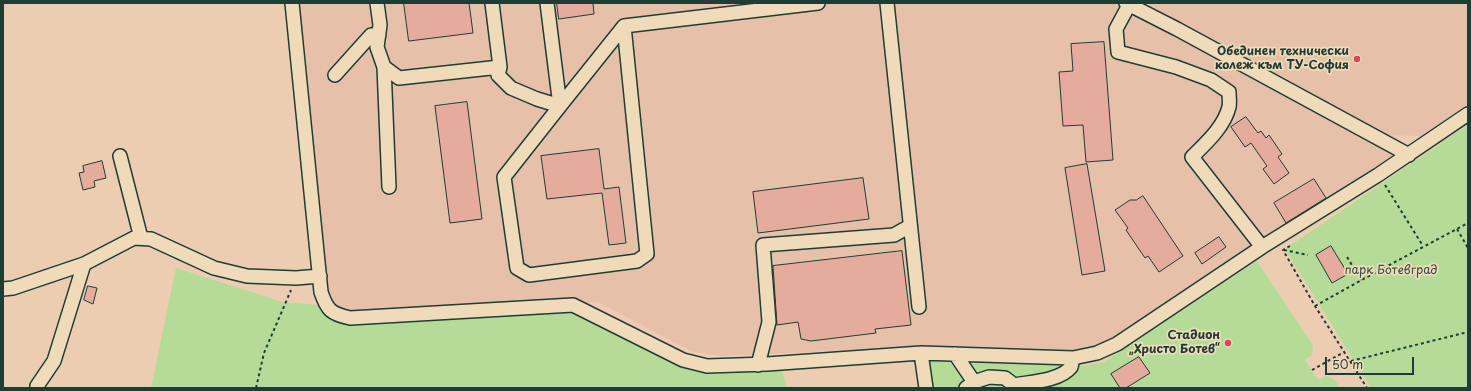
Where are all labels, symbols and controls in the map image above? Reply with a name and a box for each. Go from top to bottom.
place label: Обединен технически колеж към ТУ-София [1215,45,1349,73]
marker: Обединен технически колеж към ТУ-София [1352,54,1362,64]
park label: парк Ботевград [1344,264,1438,278]
place label: Стадион „Христо Ботев“ [1129,329,1220,357]
marker: Стадион „Христо Ботев“ [1223,338,1233,348]
scale bar [1327,349,1416,375]
text: 50 m [1332,355,1363,373]

